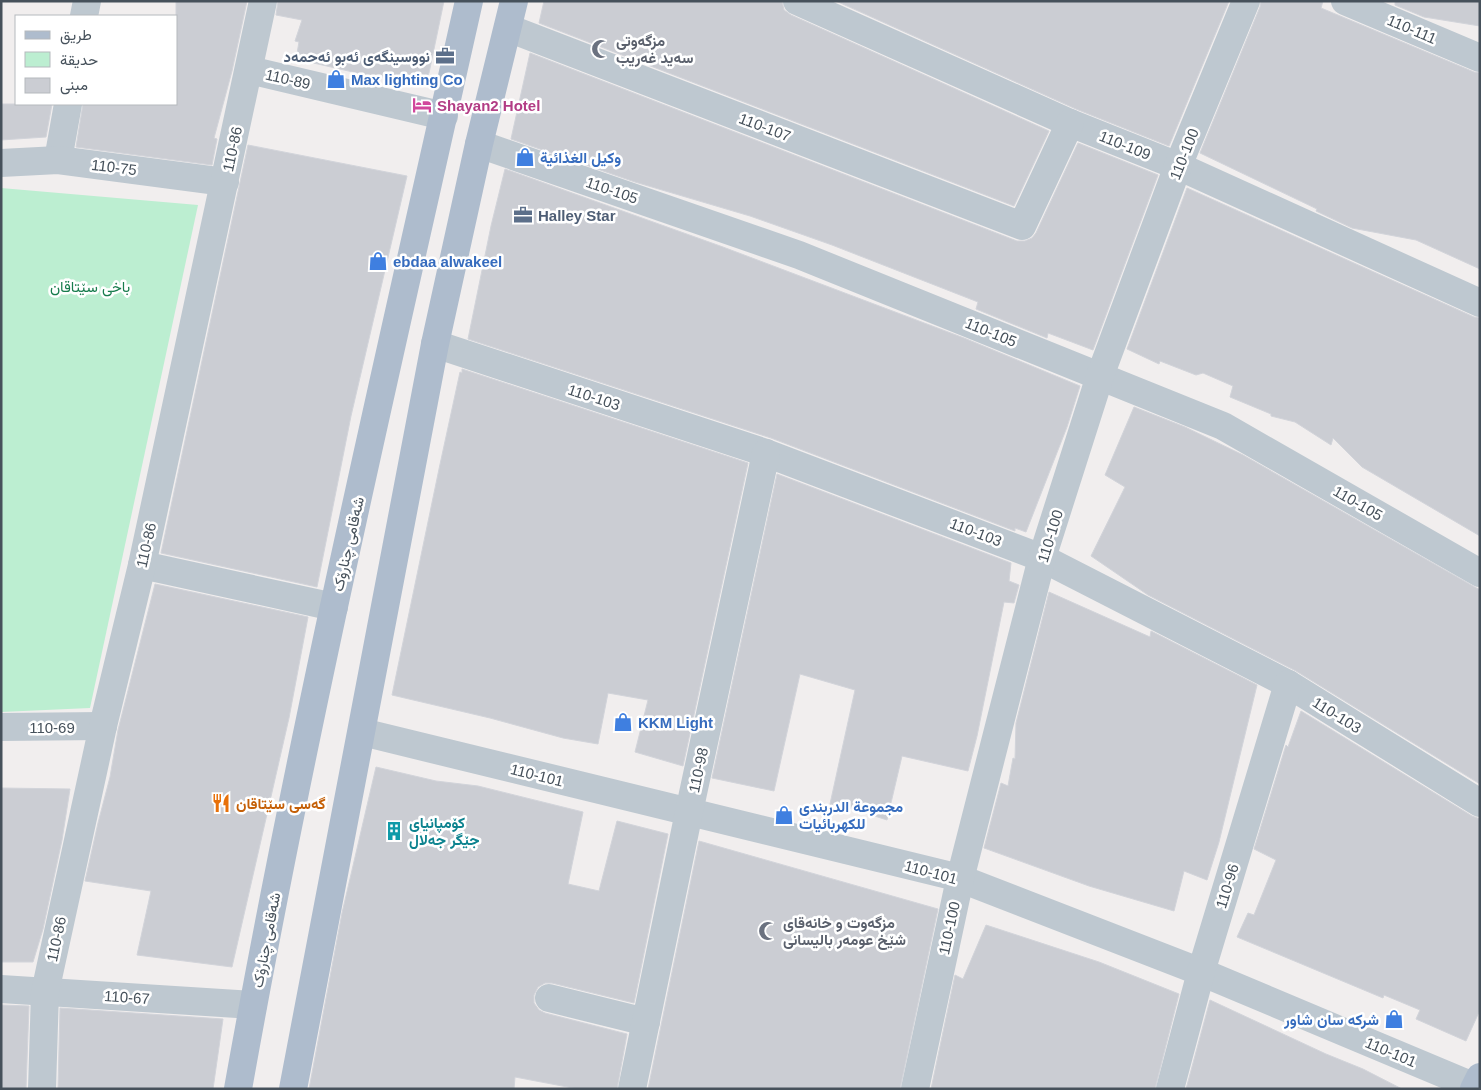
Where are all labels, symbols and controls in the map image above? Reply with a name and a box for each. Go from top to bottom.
street label: 110-111 [1385,11,1439,47]
legend [15,15,178,105]
text: طريق [60,26,92,45]
place label: مزگەوتی سەید غەریب [616,32,693,67]
mosque icon: مزگەوتی سەید غەریب [590,38,612,60]
office icon: نووسینگەی ئەبو ئەحمەد [434,45,456,67]
place label: نووسینگەی ئەبو ئەحمەد [284,48,430,66]
text: حديقة [60,51,98,69]
street label: 110-89 [264,66,312,92]
shop icon: Max lighting Co [325,68,347,90]
place label: Max lighting Co [351,71,463,88]
text: مبنى [60,76,88,95]
hotel icon: Shayan2 Hotel [411,94,433,116]
place label: Shayan2 Hotel [437,97,540,114]
street label: 110-107 [737,109,793,145]
street label: 110-86 [219,125,245,173]
street label: 110-100 [1166,126,1202,182]
street label: 110-109 [1097,127,1153,163]
shop icon: وكيل الغذائية [514,146,536,168]
place label: وكيل الغذائية [540,149,621,167]
street label: 110-75 [90,156,138,178]
street label: 110-105 [584,173,640,207]
office icon: Halley Star [512,204,534,226]
place label: Halley Star [538,207,616,224]
shop icon: ebdaa alwakeel [367,250,389,272]
place label: ebdaa alwakeel [393,253,502,270]
park label: باخی سێتاقان [50,278,130,297]
street label: 110-105 [963,314,1019,350]
street label: 110-103 [566,381,622,413]
street label: 110-105 [1330,482,1386,524]
street label: شەقامی چنارۆک [329,495,369,593]
street label: 110-100 [1034,508,1066,564]
street label: 110-103 [948,514,1004,550]
street label: 110-86 [133,521,159,569]
street label: 110-103 [1310,694,1364,736]
shop icon: KKM Light [612,711,634,733]
place label: KKM Light [638,714,713,731]
street label: 110-69 [29,719,75,736]
street label: 110-98 [685,746,711,794]
street label: 110-101 [509,760,565,790]
restaurant icon: گەسی سێتاقان [210,792,232,814]
place label: گەسی سێتاقان [236,795,326,813]
place label: مجموعة الدربندی للكهربائیات [799,798,903,833]
shop icon: مجموعة الدربندی للكهربائیات [773,804,795,826]
place label: کۆمپانیای جێگر جەلال [409,814,479,849]
building icon: کۆمپانیای جێگر جەلال [383,820,405,842]
street label: 110-101 [903,857,959,887]
street label: 110-96 [1212,862,1242,910]
street label: شەقامی چنارۆک [248,891,286,989]
street label: 110-100 [935,900,963,956]
place label: مزگەوت و خانەقای شێخ عومەر بالیسانی [783,914,906,950]
street label: 110-86 [43,915,69,963]
mosque icon: مزگەوت و خانەقای شێخ عومەر بالیسانی [757,920,779,942]
street label: 110-67 [104,987,150,1007]
shop icon: شرکە سان شاور [1383,1008,1405,1030]
place label: شرکە سان شاور [1283,1011,1379,1029]
street label: 110-101 [1363,1034,1419,1070]

